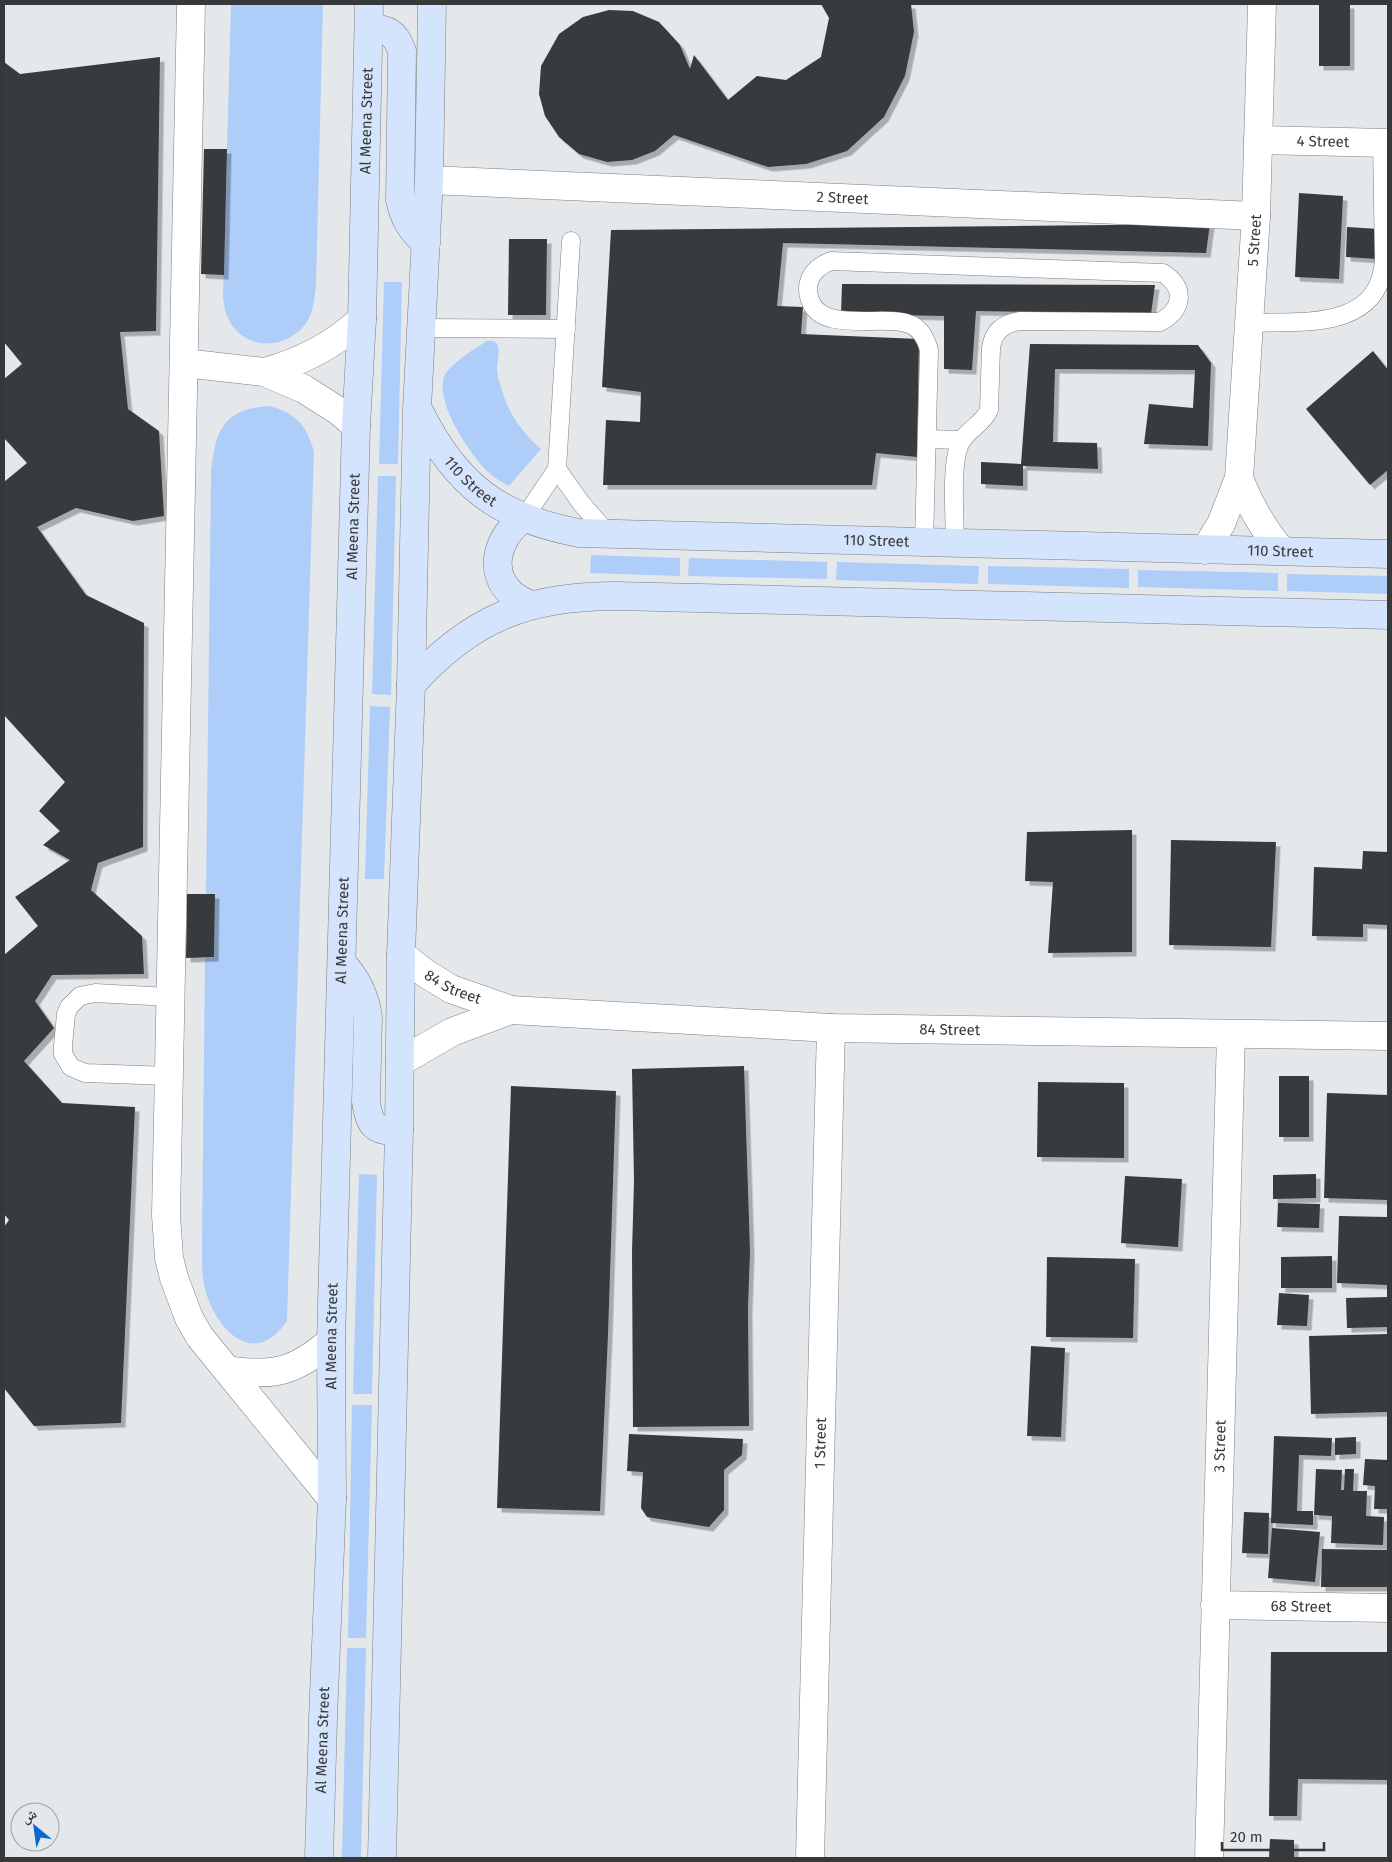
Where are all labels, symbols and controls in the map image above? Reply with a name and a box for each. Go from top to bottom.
street label: Al Meena Street [356,67,377,174]
street label: 4 Street [1296,132,1350,151]
street label: 2 Street [816,188,870,208]
street label: 5 Street [1244,213,1265,267]
street label: 110 Street [440,453,501,511]
street label: Al Meena Street [343,472,364,580]
street label: 110 Street [843,531,910,551]
street label: 110 Street [1247,541,1314,561]
street label: Al Meena Street [332,876,353,984]
street label: 84 Street [421,966,484,1008]
street label: 84 Street [919,1020,981,1039]
street label: Al Meena Street [322,1282,342,1390]
street label: 1 Street [811,1417,830,1469]
street label: 3 Street [1210,1419,1230,1472]
street label: 68 Street [1270,1597,1332,1616]
street label: Al Meena Street [312,1686,333,1794]
north arrow [10,1802,60,1852]
text: ش [18,1805,40,1827]
scale bar [1222,1820,1324,1852]
text: 20 m [1230,1828,1263,1846]

